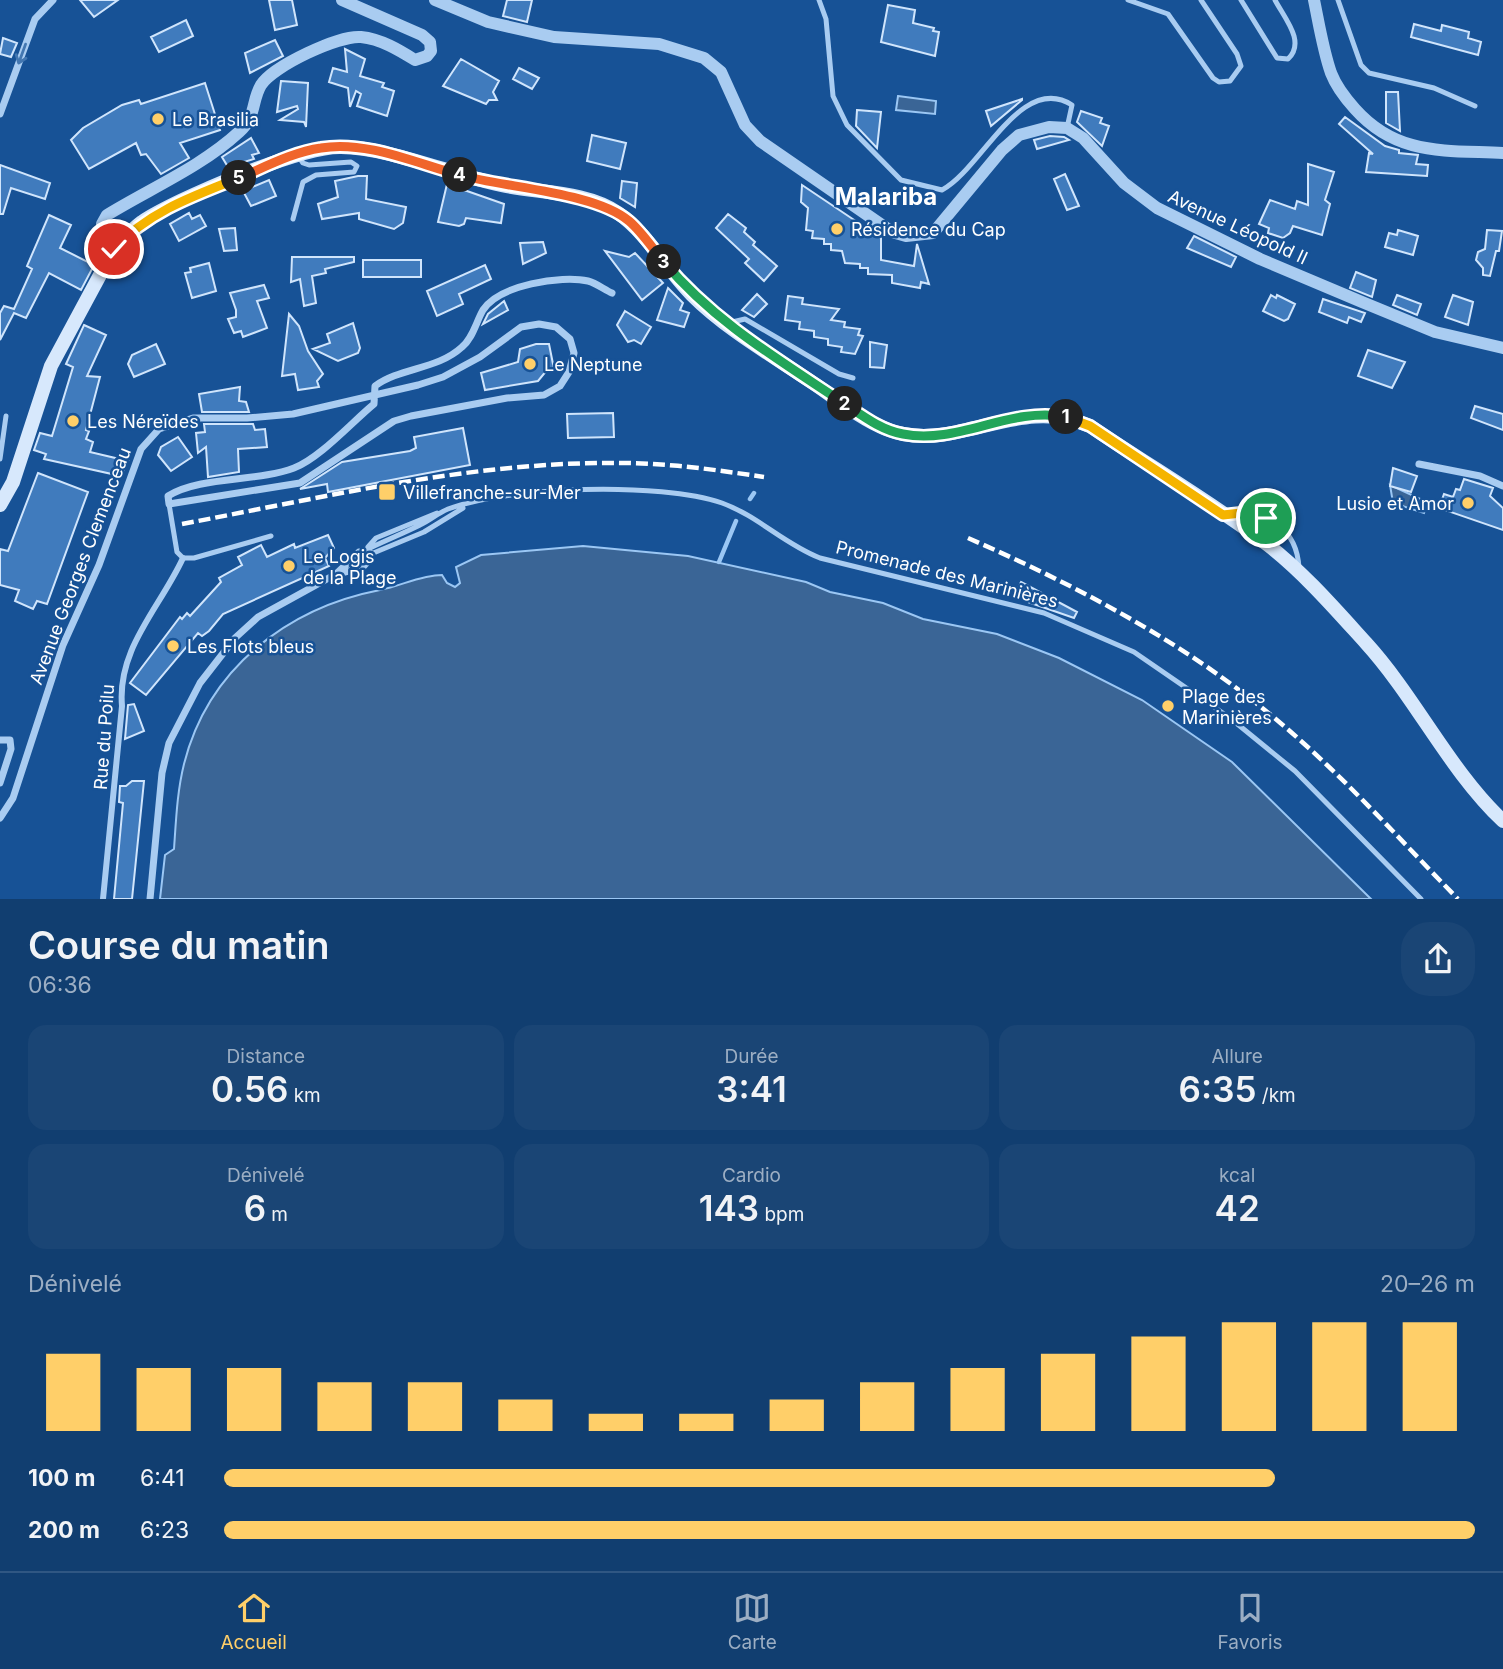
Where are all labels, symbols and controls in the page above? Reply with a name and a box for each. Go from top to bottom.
one-way arrow [15,43,27,65]
place label: Le Brasilia [172,109,259,130]
marker: Le Brasilia [150,111,166,127]
pin: 4 [442,158,477,192]
pin: 5 [222,160,256,196]
text: 4 [453,163,466,186]
text: 5 [232,166,245,189]
district label: Malariba [835,182,937,211]
street label: Avenue Léopold II [1165,185,1311,269]
pin [84,219,144,279]
place label: Résidence du Cap [851,219,1006,240]
marker: Résidence du Cap [829,221,845,237]
icon: check [95,230,133,268]
pin: 3 [646,244,682,280]
text: 3 [657,250,670,273]
place label: Le Neptune [544,354,642,375]
marker: Le Neptune [522,356,538,372]
pin: 2 [828,386,862,422]
text: 2 [839,392,850,415]
pin: 1 [1048,400,1084,434]
text: 1 [1061,405,1070,428]
place label: Les Néreïdes [87,411,199,432]
marker: Les Néreïdes [65,413,81,429]
street label: Avenue Georges Clemenceau [25,445,135,687]
marker: Villefranche-sur-Mer [377,482,397,502]
place label: Villefranche-sur-Mer [403,482,581,503]
pin [1236,488,1296,548]
place label: Lusio et Amor [1336,493,1454,514]
marker: Lusio et Amor [1460,495,1476,511]
icon: arrive [1247,499,1285,537]
street label: Promenade des Marinières [834,536,1060,612]
place label: Le Logis de la Plage [303,546,397,588]
marker: Le Logis de la Plage [281,558,297,574]
place label: Les Flots bleus [187,636,314,657]
marker: Les Flots bleus [165,638,181,654]
street label: Rue du Poilu [90,683,118,791]
place label: Plage des Marinières [1182,686,1272,728]
marker: Plage des Marinières [1160,698,1176,714]
text: Course du matin [28,922,330,968]
button: share [1401,922,1475,996]
text: 06:36 [28,971,92,999]
text: Distance [227,1045,305,1068]
text: Durée [725,1045,778,1068]
text: Allure [1211,1045,1263,1068]
text: 0.56 [211,1068,288,1110]
text: 3:41 [716,1068,787,1110]
text: 6:35 [1179,1068,1256,1110]
text: km [288,1084,321,1107]
text: /km [1256,1084,1296,1107]
text: Dénivelé [227,1164,305,1187]
text: Cardio [722,1164,781,1187]
text: kcal [1219,1164,1255,1187]
text: 6 [244,1187,266,1229]
text: 143 [699,1187,759,1229]
text: 42 [1215,1187,1260,1229]
text: m [266,1203,288,1226]
text: bpm [759,1203,804,1226]
text: Dénivelé [28,1270,122,1298]
text: 20–26 m [1380,1270,1475,1298]
text: 100 m [28,1464,95,1492]
text: 6:41 [140,1464,185,1492]
text: 200 m [28,1516,100,1544]
text: 6:23 [140,1516,189,1544]
tab: Accueil [220,1589,287,1654]
tab: Carte [728,1589,777,1654]
tab: Favoris [1218,1589,1283,1654]

